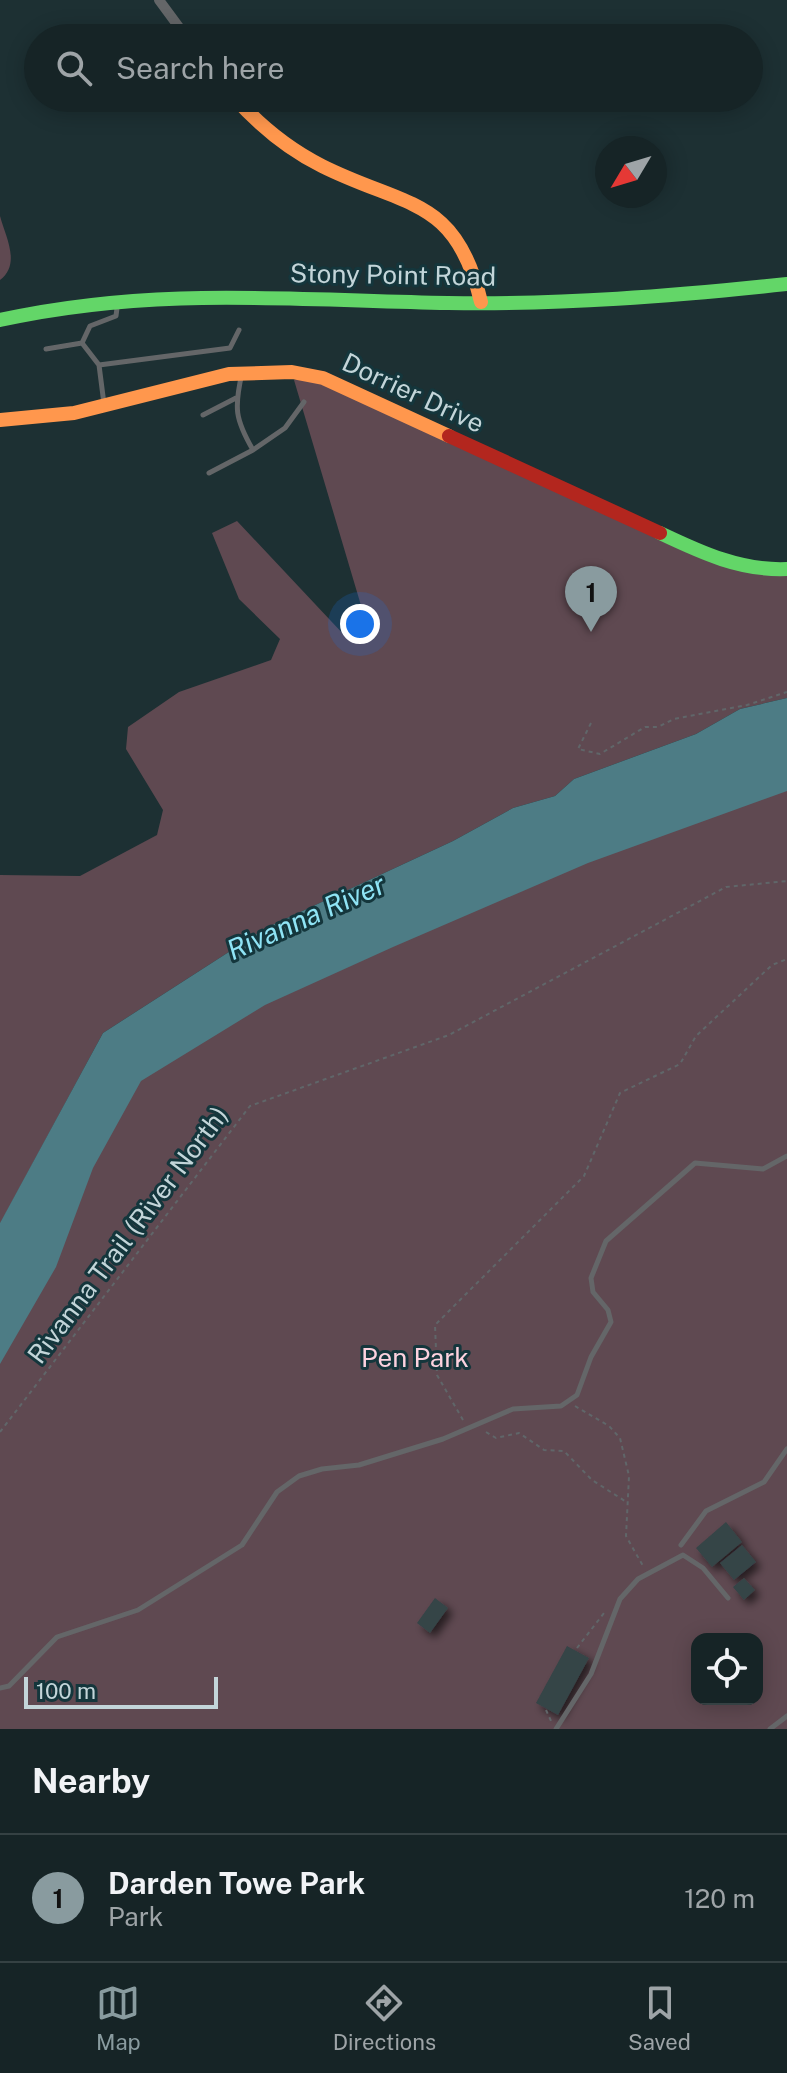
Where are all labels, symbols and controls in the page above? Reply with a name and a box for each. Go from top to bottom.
search box [24,24,763,112]
icon: search [52,46,96,90]
text: Search here [116,50,284,86]
north arrow [595,136,667,208]
street label: Stony Point Road [290,257,496,292]
street label: Dorrier Drive [337,346,489,439]
pin: 1 [565,566,617,632]
your location [340,604,380,644]
water label: Rivanna River [222,867,390,966]
street label: Rivanna Trail (River North) [21,1100,234,1369]
park label: Pen Park [361,1342,469,1373]
map controls [691,1633,763,1705]
button: locate [691,1633,763,1705]
scale bar [24,1673,218,1709]
text: 100 m [36,1678,96,1704]
text: Nearby [32,1761,150,1801]
text: Darden Towe Park [108,1865,365,1901]
text: 1 [52,1883,64,1914]
text: 120 m [684,1883,755,1914]
text: Park [108,1901,163,1932]
tab: Map [96,1981,141,2055]
tab: Directions [333,1981,436,2055]
tab: Saved [628,1981,691,2055]

